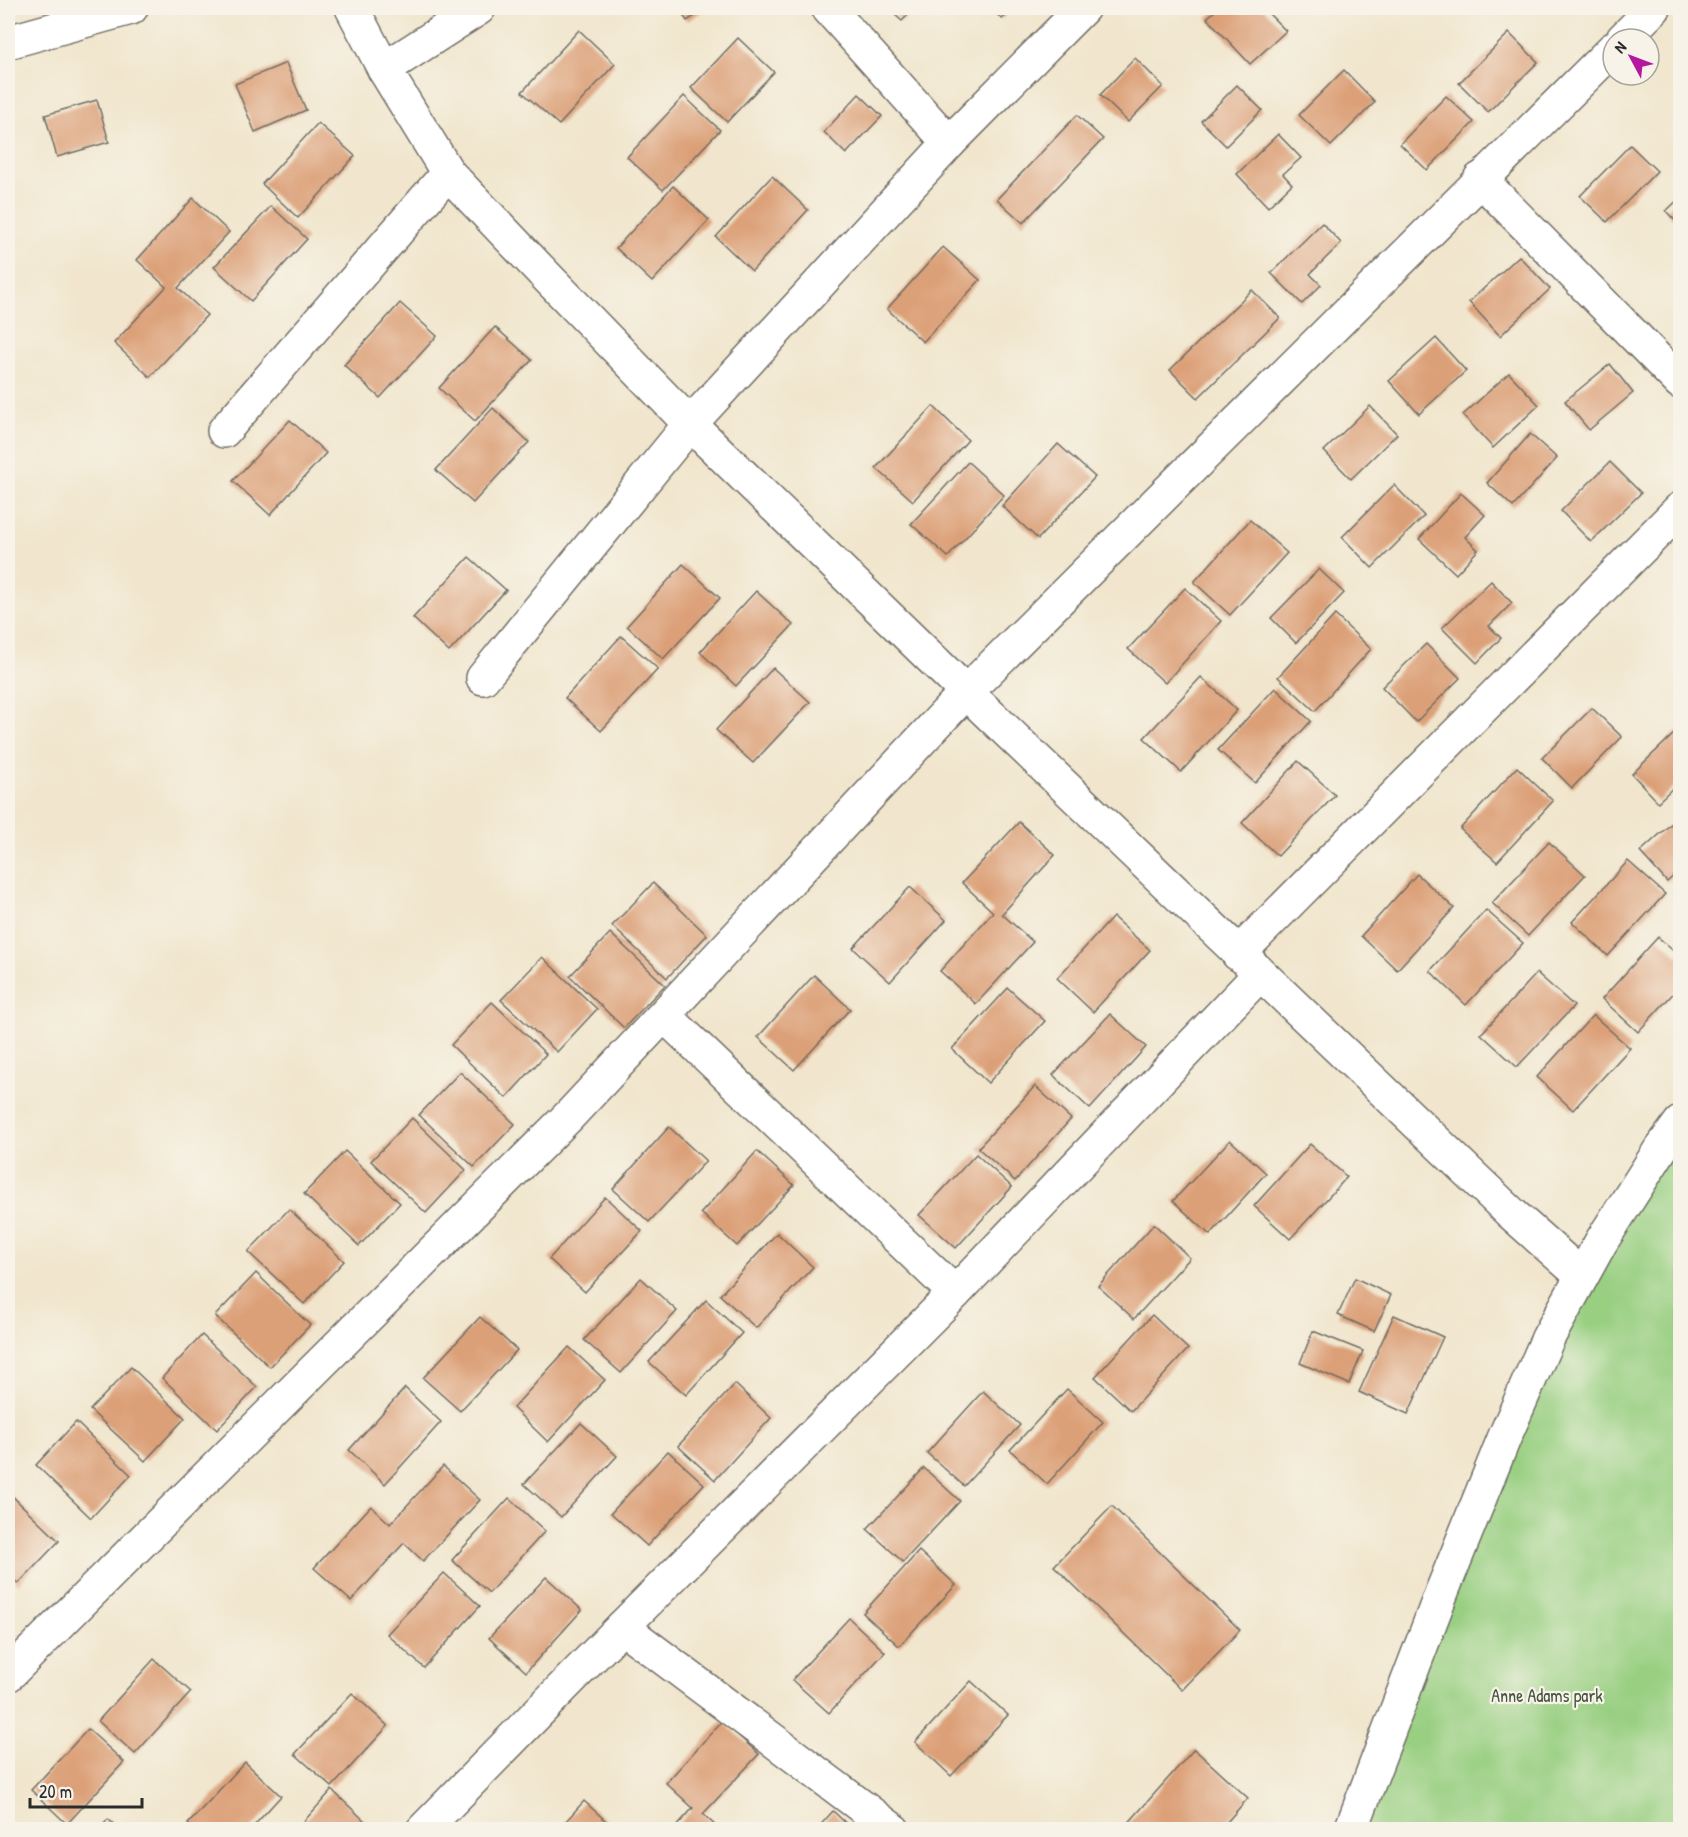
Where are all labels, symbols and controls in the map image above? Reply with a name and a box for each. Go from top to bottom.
north arrow [1601,27,1661,87]
text: N [1609,36,1631,58]
park label: Anne Adams park [1491,1683,1603,1708]
scale bar [30,1771,142,1809]
text: 20 m [39,1779,72,1804]

